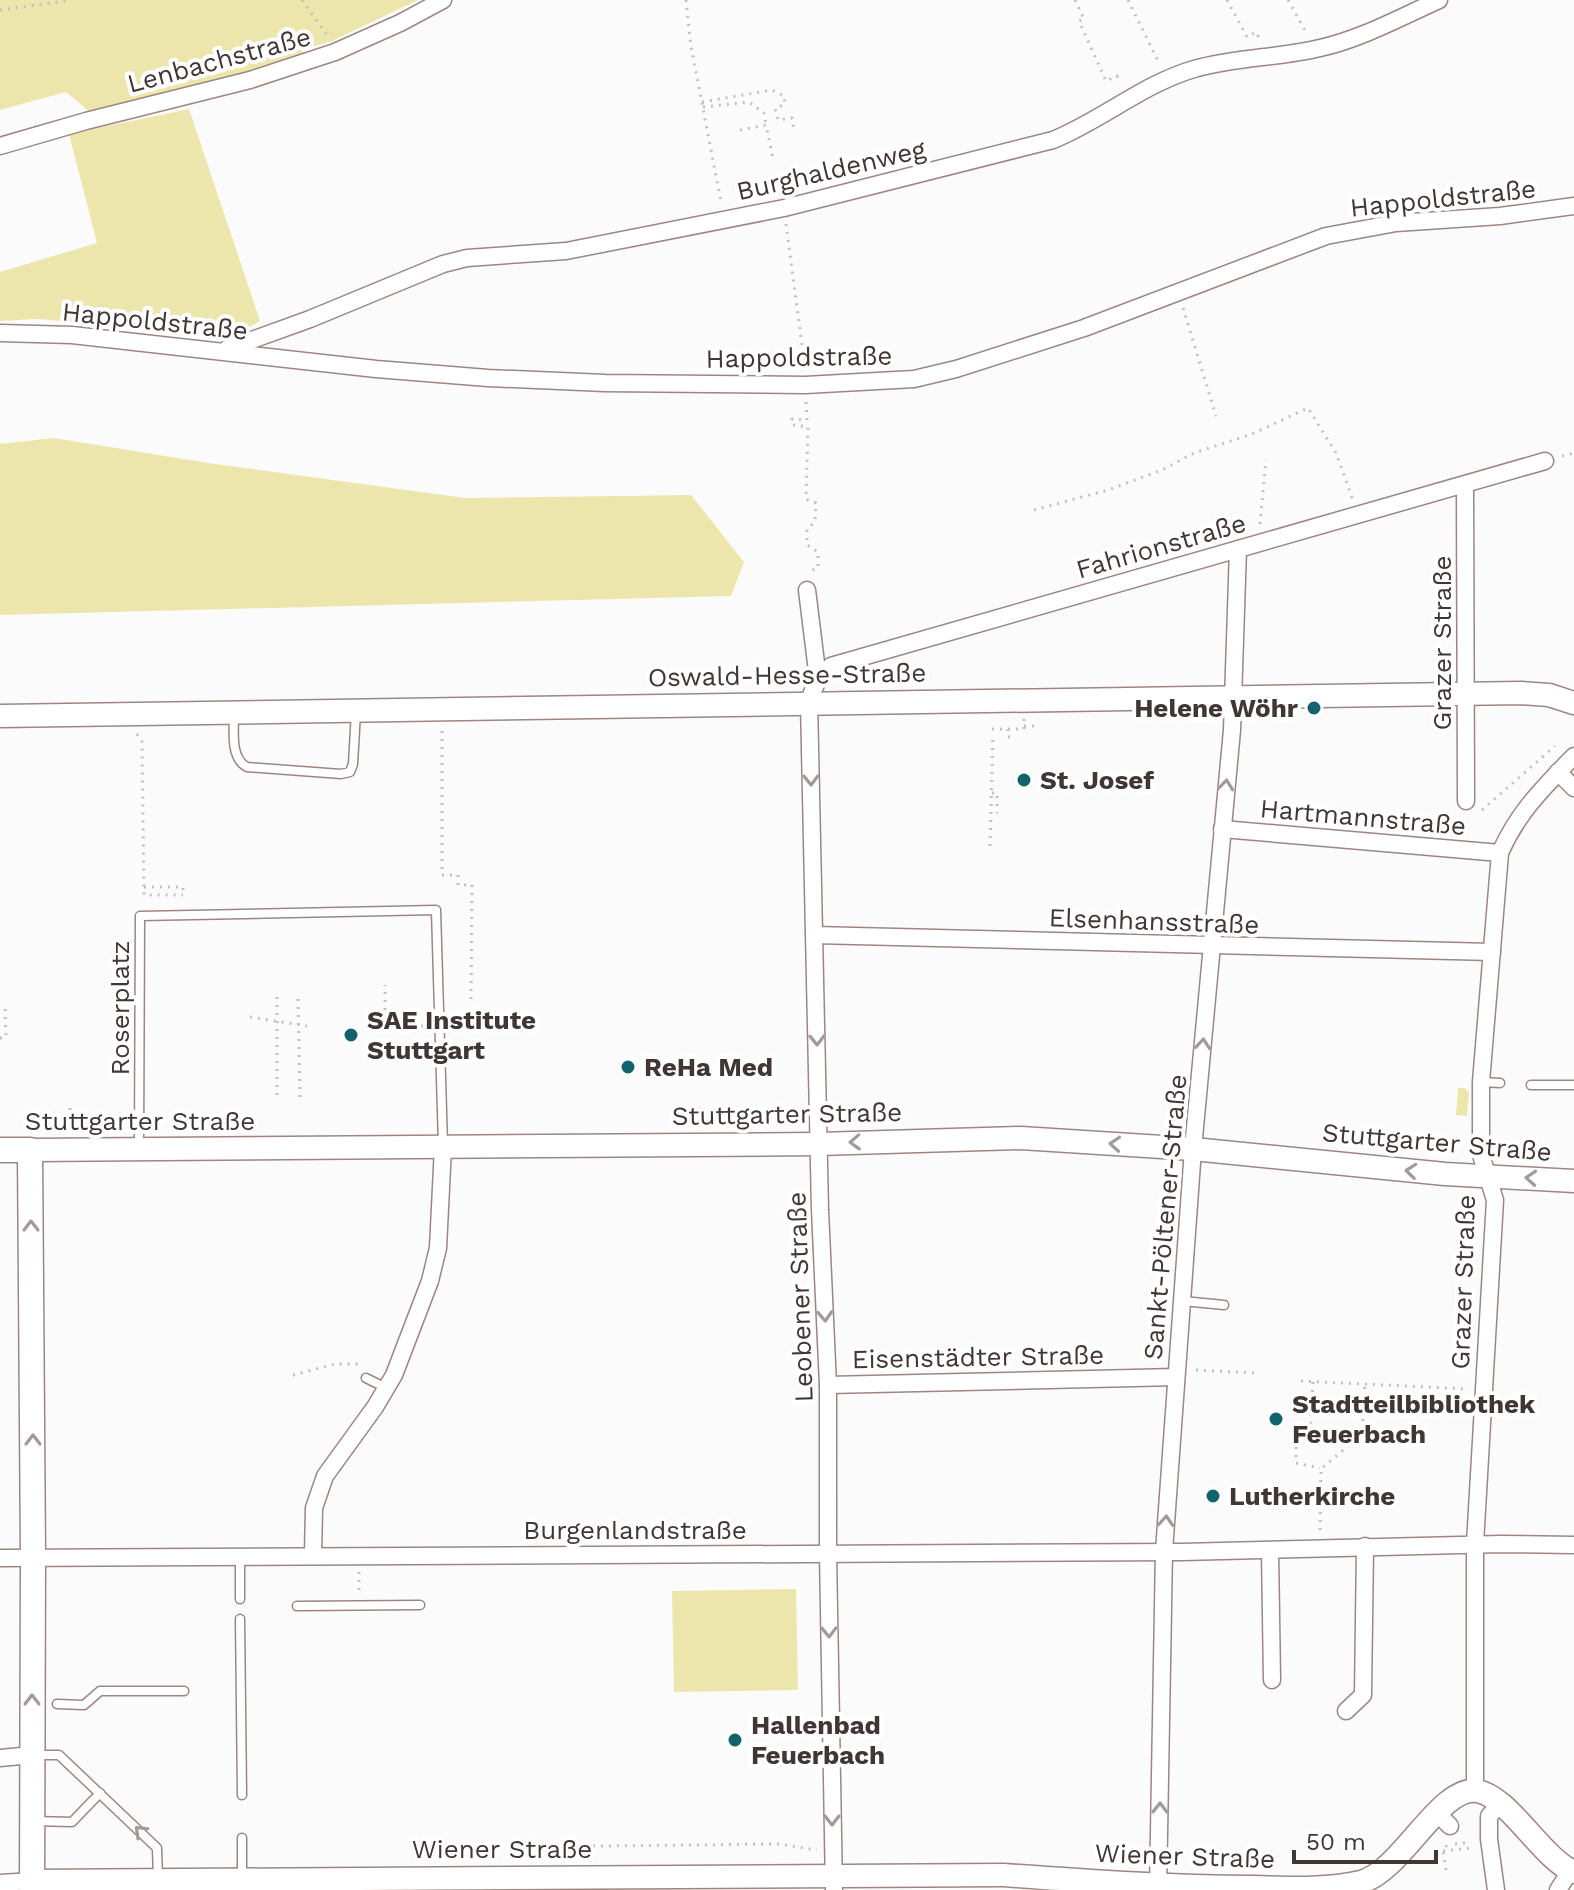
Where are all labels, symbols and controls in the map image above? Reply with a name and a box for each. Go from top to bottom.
street label: Lenbachstraße [124,21,314,99]
street label: Burghaldenweg [734,134,929,206]
street label: Happoldstraße [1349,173,1537,223]
street label: Happoldstraße [61,296,249,346]
street label: Happoldstraße [705,340,893,374]
street label: Fahrionstraße [1073,507,1249,585]
street label: Grazer Straße [1427,556,1457,730]
street label: Oswald-Hesse-Straße [647,658,927,692]
place label: Helene Wöhr [1134,693,1299,723]
marker: Helene Wöhr [1305,699,1323,717]
place label: St. Josef [1040,765,1154,795]
marker: St. Josef [1015,771,1033,789]
one-way arrow [802,774,819,787]
one-way arrow [1217,778,1234,791]
street label: Hartmannstraße [1259,793,1467,841]
street label: Elsenhansstraße [1048,902,1260,940]
street label: Roserplatz [105,941,135,1076]
place label: SAE Institute Stuttgart [367,1005,536,1065]
marker: SAE Institute Stuttgart [342,1026,360,1044]
one-way arrow [808,1034,825,1047]
one-way arrow [1195,1037,1212,1050]
place label: ReHa Med [644,1052,773,1082]
marker: ReHa Med [619,1058,637,1076]
street label: Sankt-Pöltener-Straße [1138,1073,1192,1361]
street label: Stuttgarter Straße [672,1097,902,1131]
street label: Stuttgarter Straße [25,1106,255,1136]
street label: Stuttgarter Straße [1321,1117,1553,1167]
one-way arrow [848,1133,861,1150]
one-way arrow [1108,1136,1121,1153]
one-way arrow [1404,1162,1417,1179]
one-way arrow [1524,1170,1537,1187]
street label: Leobener Straße [781,1191,819,1403]
street label: Grazer Straße [1445,1194,1481,1370]
one-way arrow [22,1219,40,1232]
one-way arrow [816,1310,833,1323]
street label: Eisenstädter Straße [852,1340,1104,1374]
place label: Stadtteilbibliothek Feuerbach [1292,1389,1536,1449]
marker: Stadtteilbibliothek Feuerbach [1267,1410,1285,1428]
one-way arrow [24,1433,41,1446]
place label: Lutherkirche [1229,1481,1395,1511]
marker: Lutherkirche [1204,1487,1222,1505]
one-way arrow [1157,1514,1174,1527]
street label: Burgenlandstraße [523,1515,747,1545]
one-way arrow [821,1626,838,1639]
one-way arrow [23,1693,41,1706]
place label: Hallenbad Feuerbach [751,1710,885,1770]
marker: Hallenbad Feuerbach [726,1731,744,1749]
one-way arrow [1151,1801,1169,1814]
one-way arrow [823,1814,841,1827]
scale bar [1294,1814,1436,1864]
one-way arrow [135,1826,149,1841]
text: 50 m [1306,1828,1366,1856]
street label: Wiener Straße [412,1834,592,1864]
street label: Wiener Straße [1094,1838,1276,1874]

